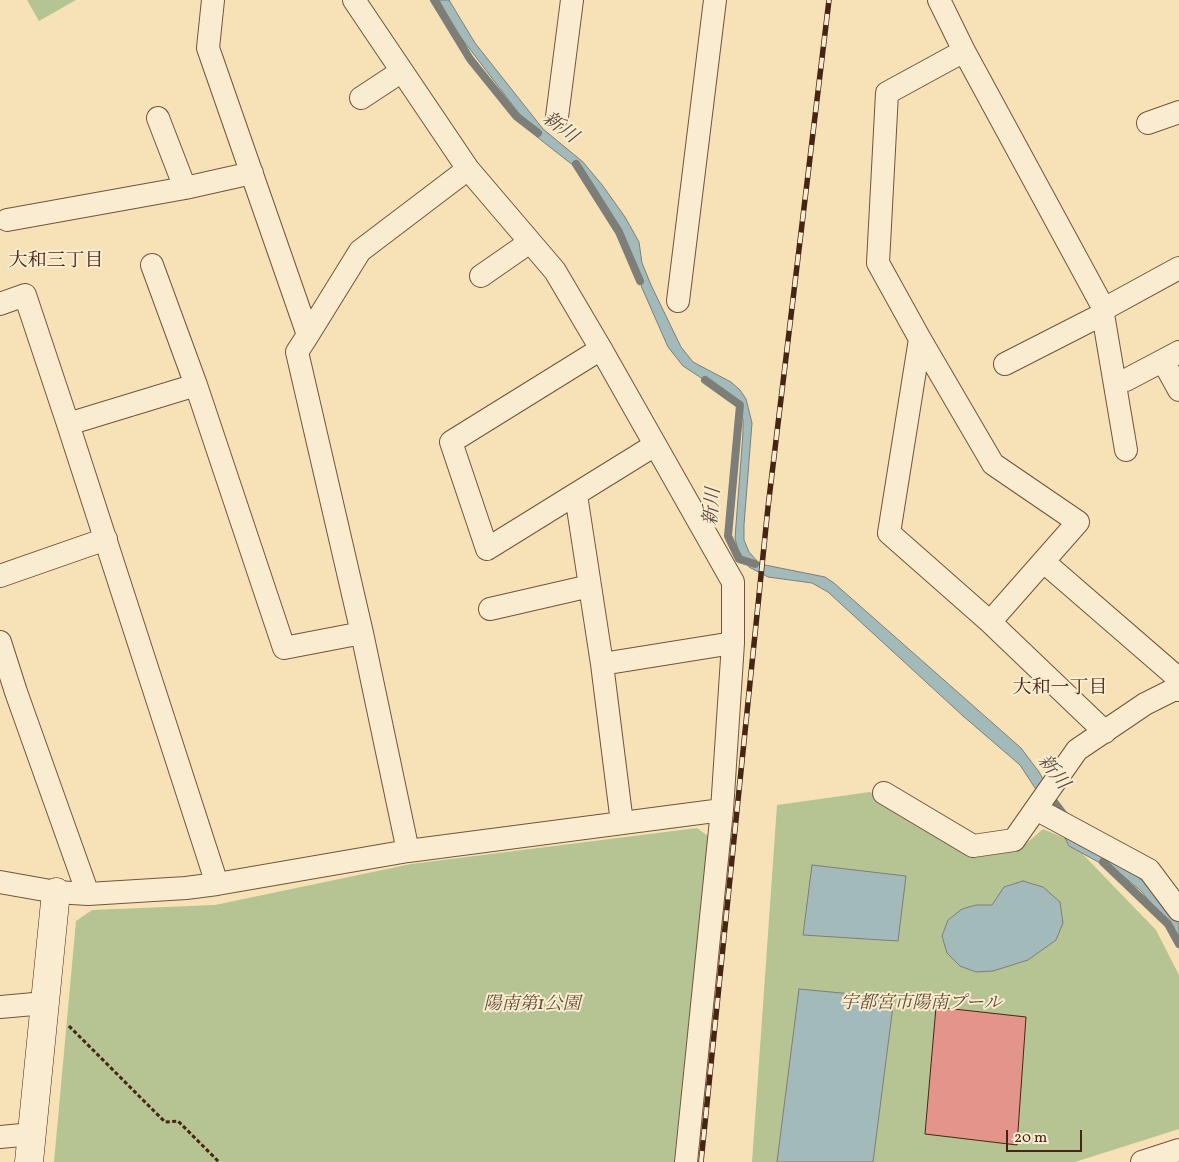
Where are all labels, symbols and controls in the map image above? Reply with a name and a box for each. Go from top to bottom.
water label: 新川 [537,108,581,150]
district label: 大和三丁目 [9,252,103,274]
water label: 新川 [701,487,727,527]
district label: 大和一丁目 [1013,679,1107,701]
water label: 新川 [1031,751,1073,795]
park label: 宇都宮市陽南プール [840,994,1002,1016]
park label: 陽南第1公園 [484,995,580,1017]
scale bar [1009,1120,1085,1152]
text: 20 m [1014,1128,1047,1149]

